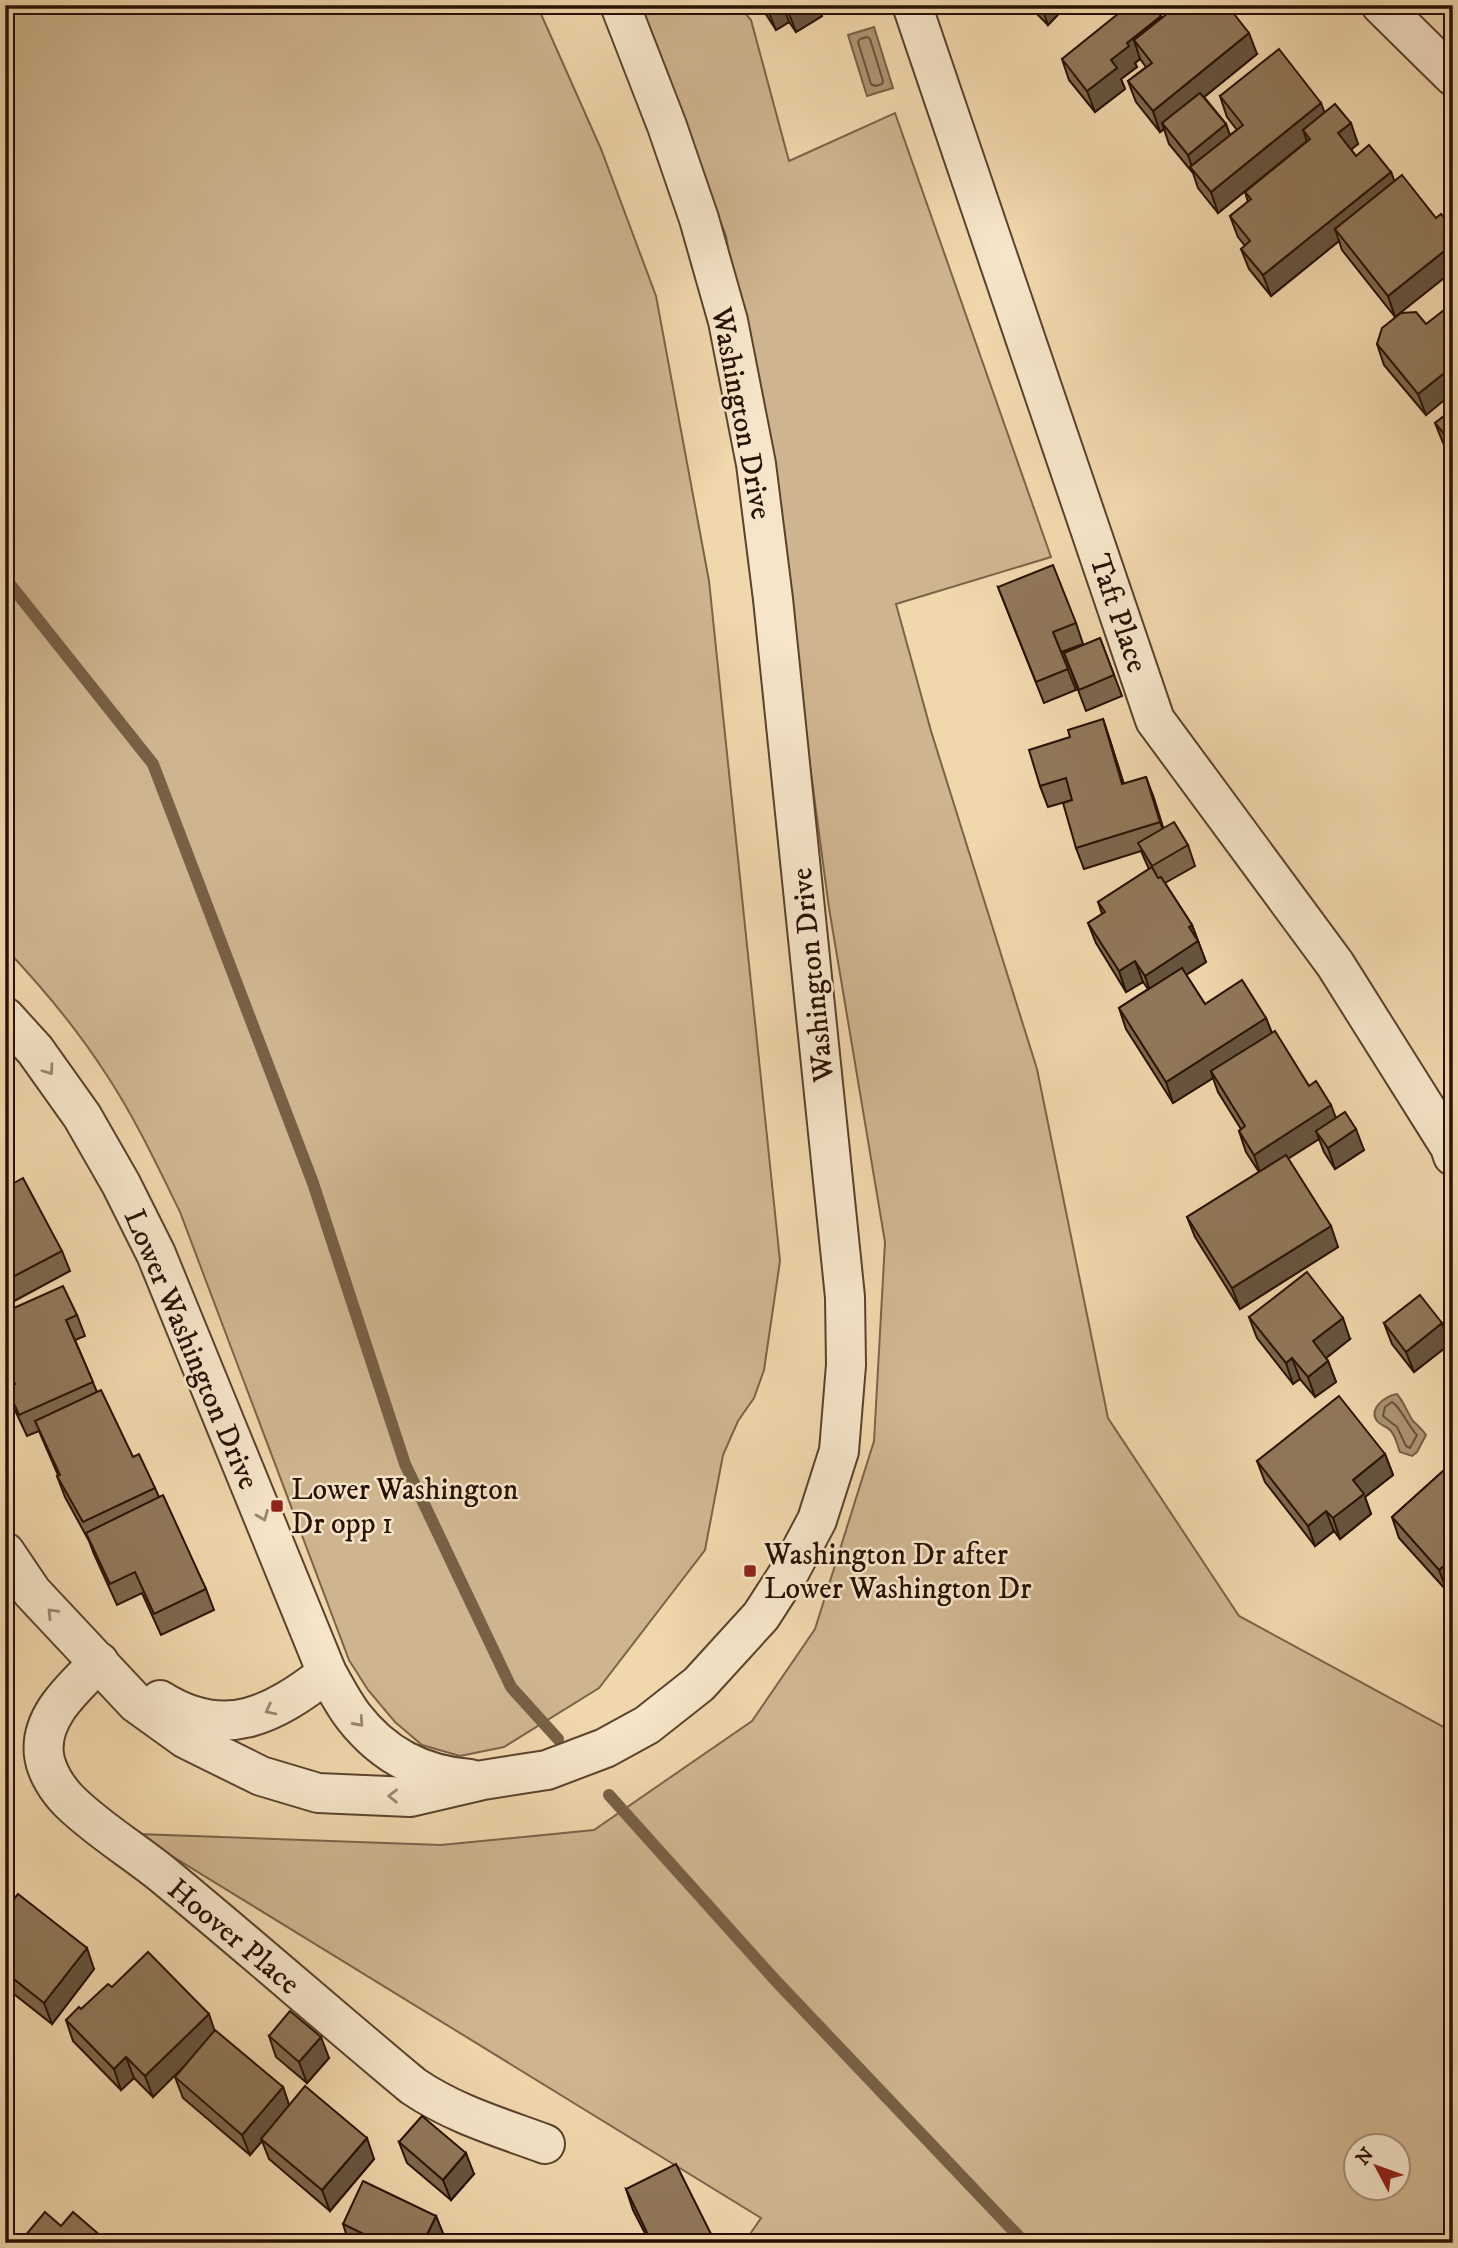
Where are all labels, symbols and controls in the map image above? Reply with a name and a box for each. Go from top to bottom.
street label: Washington Drive [702,303,779,522]
street label: Taft Place [1080,549,1155,678]
street label: Washington Drive [784,866,843,1085]
one-way arrow [41,1062,53,1075]
street label: Lower Washington Drive [115,1204,266,1495]
place label: Lower Washington Dr opp 1 [291,1472,519,1543]
marker: Lower Washington Dr opp 1 [269,1498,285,1514]
one-way arrow [255,1509,269,1522]
place label: Washington Dr after Lower Washington Dr [763,1537,1031,1608]
marker: Washington Dr after Lower Washington Dr [742,1563,758,1579]
one-way arrow [47,1608,60,1621]
one-way arrow [265,1702,277,1716]
one-way arrow [351,1714,363,1727]
one-way arrow [387,1789,398,1804]
street label: Hoover Place [159,1871,307,2003]
north arrow [1342,2132,1412,2202]
text: N [1352,2143,1379,2170]

